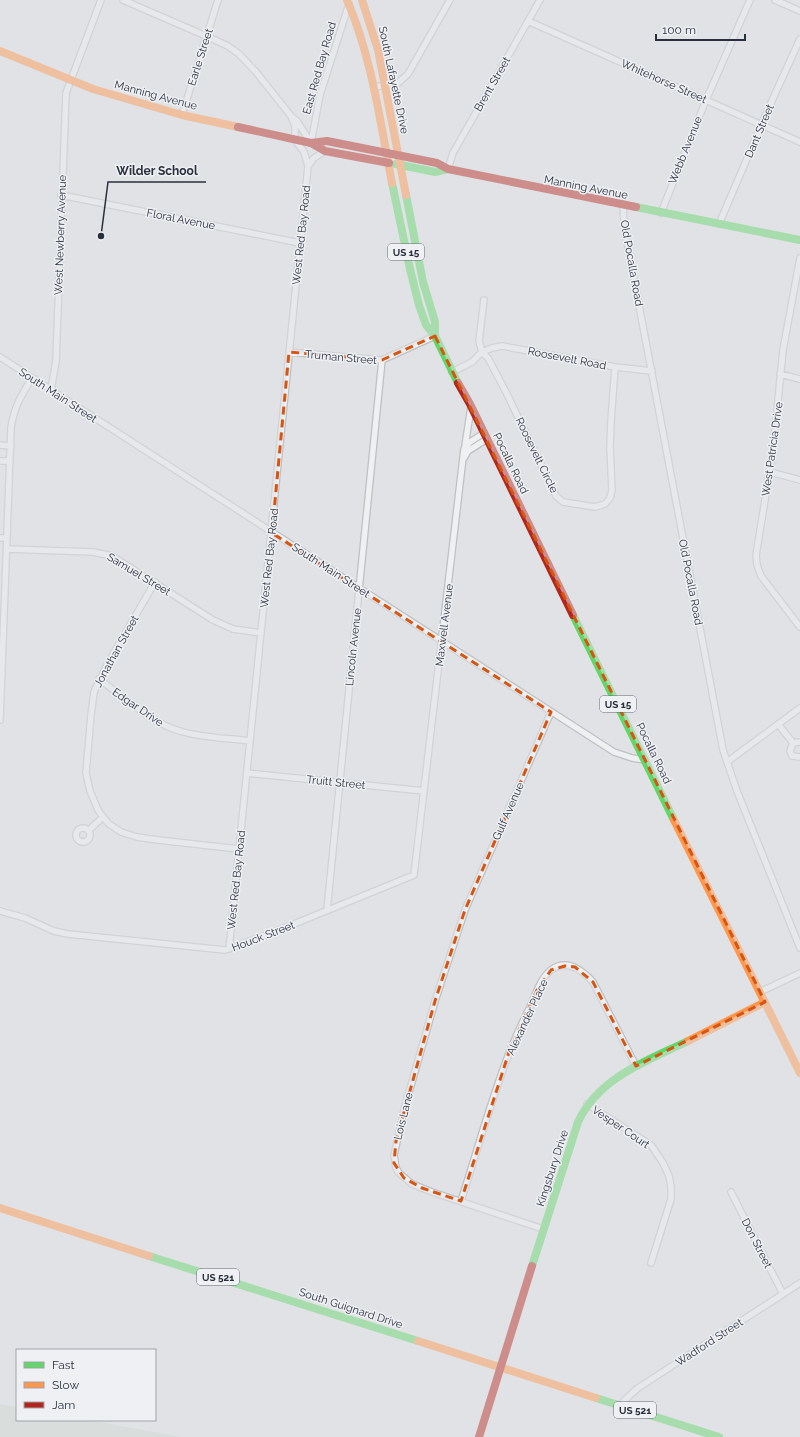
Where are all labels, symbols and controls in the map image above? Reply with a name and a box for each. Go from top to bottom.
scale bar [656,16,745,42]
street label: East Red Bay Road [300,20,339,116]
text: 100 m [662,23,696,37]
street label: South Lafayette Drive [376,25,411,135]
street label: Earle Street [185,27,216,87]
street label: Brent Street [472,54,513,114]
street label: Whitehorse Street [619,57,709,106]
street label: Manning Avenue [113,78,199,113]
street label: Dant Street [742,102,777,160]
street label: Webb Avenue [666,114,705,186]
callout: Wilder School [108,158,206,182]
text: Wilder School [116,164,198,178]
street label: Manning Avenue [543,173,629,202]
street label: West Newberry Avenue [52,174,69,295]
street label: West Red Bay Road [290,184,313,286]
street label: Floral Avenue [146,206,217,233]
street label: Old Pocalla Road [618,219,646,307]
road number: US 15 [388,244,424,260]
street label: Roosevelt Road [527,345,607,373]
street label: Truman Street [305,348,378,367]
street label: South Main Street [16,365,99,426]
street label: West Patricia Drive [759,400,786,497]
street label: Roosevelt Circle [513,415,561,496]
street label: Pocalla Road [490,430,531,496]
street label: West Red Bay Road [258,507,281,609]
street label: Old Pocalla Road [676,538,705,626]
street label: South Main Street [289,540,372,601]
street label: Samuel Street [105,550,173,599]
street label: Maxwell Avenue [433,583,456,667]
street label: Lincoln Avenue [343,607,364,687]
street label: Jonathan Street [91,613,142,689]
street label: Edgar Drive [110,686,166,730]
road number: US 15 [600,696,636,712]
street label: Pocalla Road [633,720,674,786]
street label: Truitt Street [306,773,366,792]
street label: Gulf Avenue [490,780,527,842]
street label: West Red Bay Road [225,829,248,931]
street label: Houck Street [230,918,297,954]
street label: Alexander Place [504,977,551,1057]
street label: Lois Lane [391,1090,416,1141]
street label: Vesper Court [590,1103,652,1152]
street label: Kingsbury Drive [534,1128,571,1208]
street label: Don Street [738,1216,775,1271]
road number: US 521 [197,1269,239,1285]
street label: South Guignard Drive [297,1286,405,1332]
street label: Wadford Street [673,1316,746,1369]
legend [16,1349,156,1421]
text: Fast [52,1358,75,1372]
text: Slow [52,1378,79,1392]
text: Jam [52,1398,75,1412]
road number: US 521 [614,1402,656,1418]

